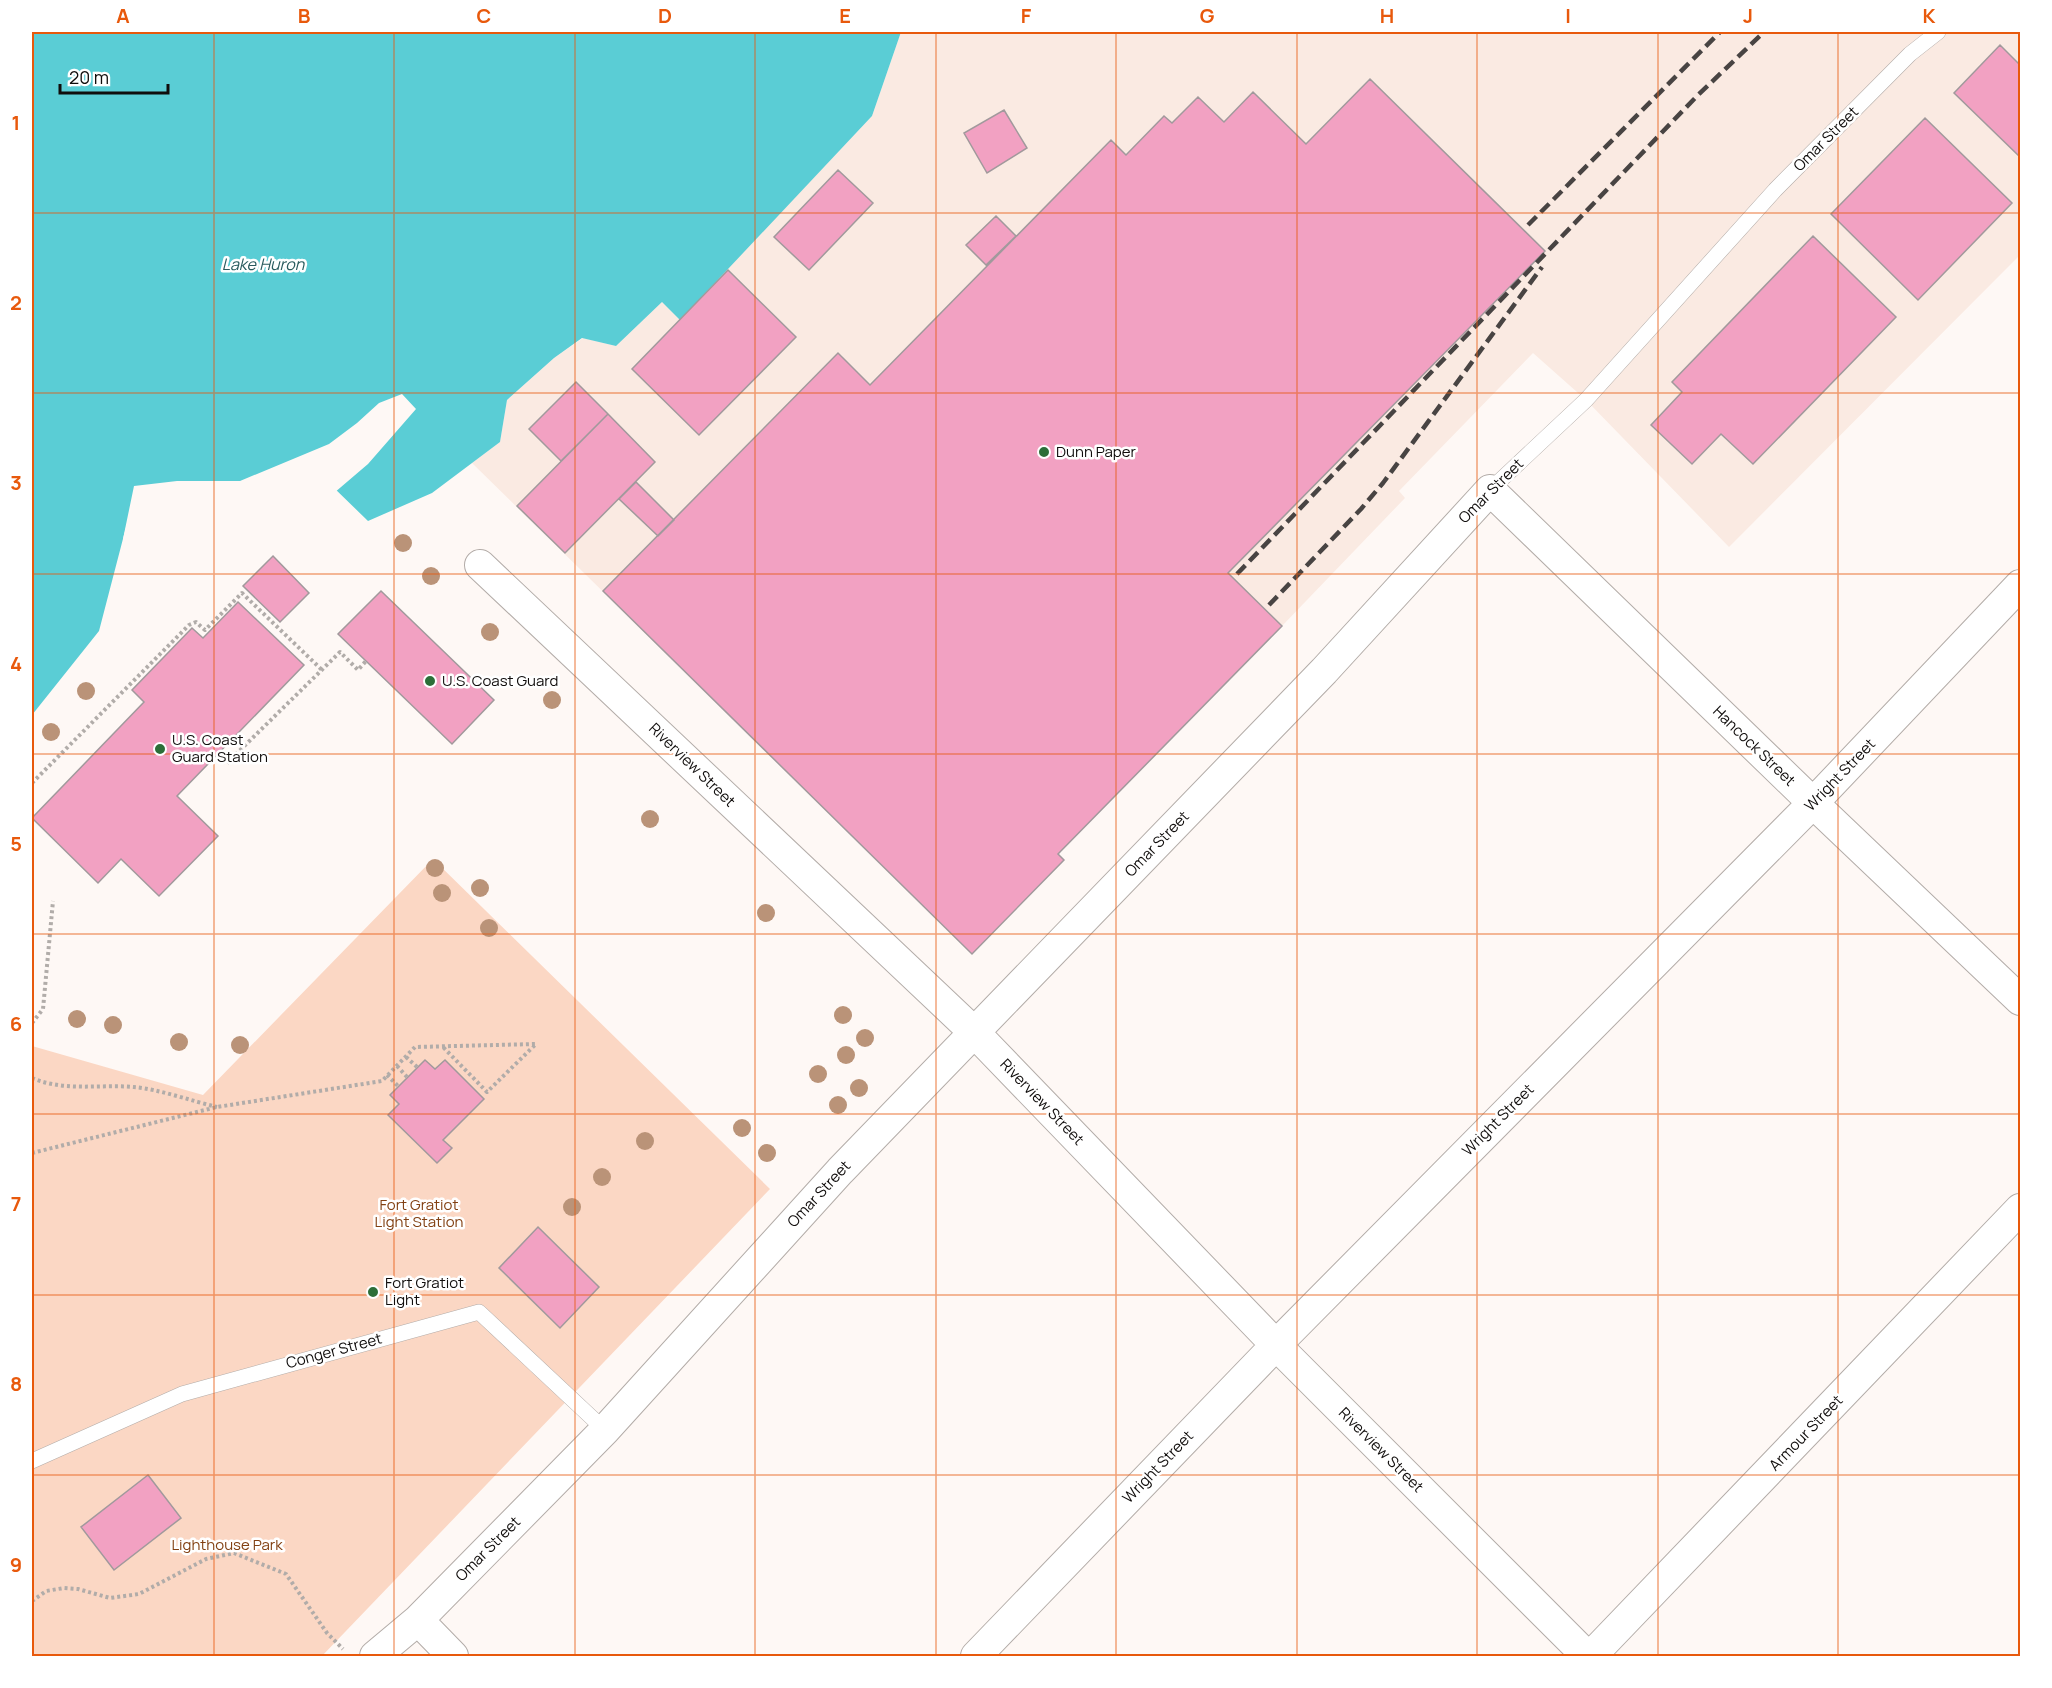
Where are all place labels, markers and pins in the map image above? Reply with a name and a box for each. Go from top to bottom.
place label: Dunn Paper [1056,441,1136,462]
marker: Dunn Paper [1037,445,1051,459]
place label: U.S. Coast Guard [442,670,559,691]
marker: U.S. Coast Guard [423,674,437,688]
place label: U.S. Coast Guard Station [172,729,268,767]
marker: U.S. Coast Guard Station [153,742,167,756]
place label: Fort Gratiot Light [385,1272,464,1310]
marker: Fort Gratiot Light [366,1285,380,1299]

